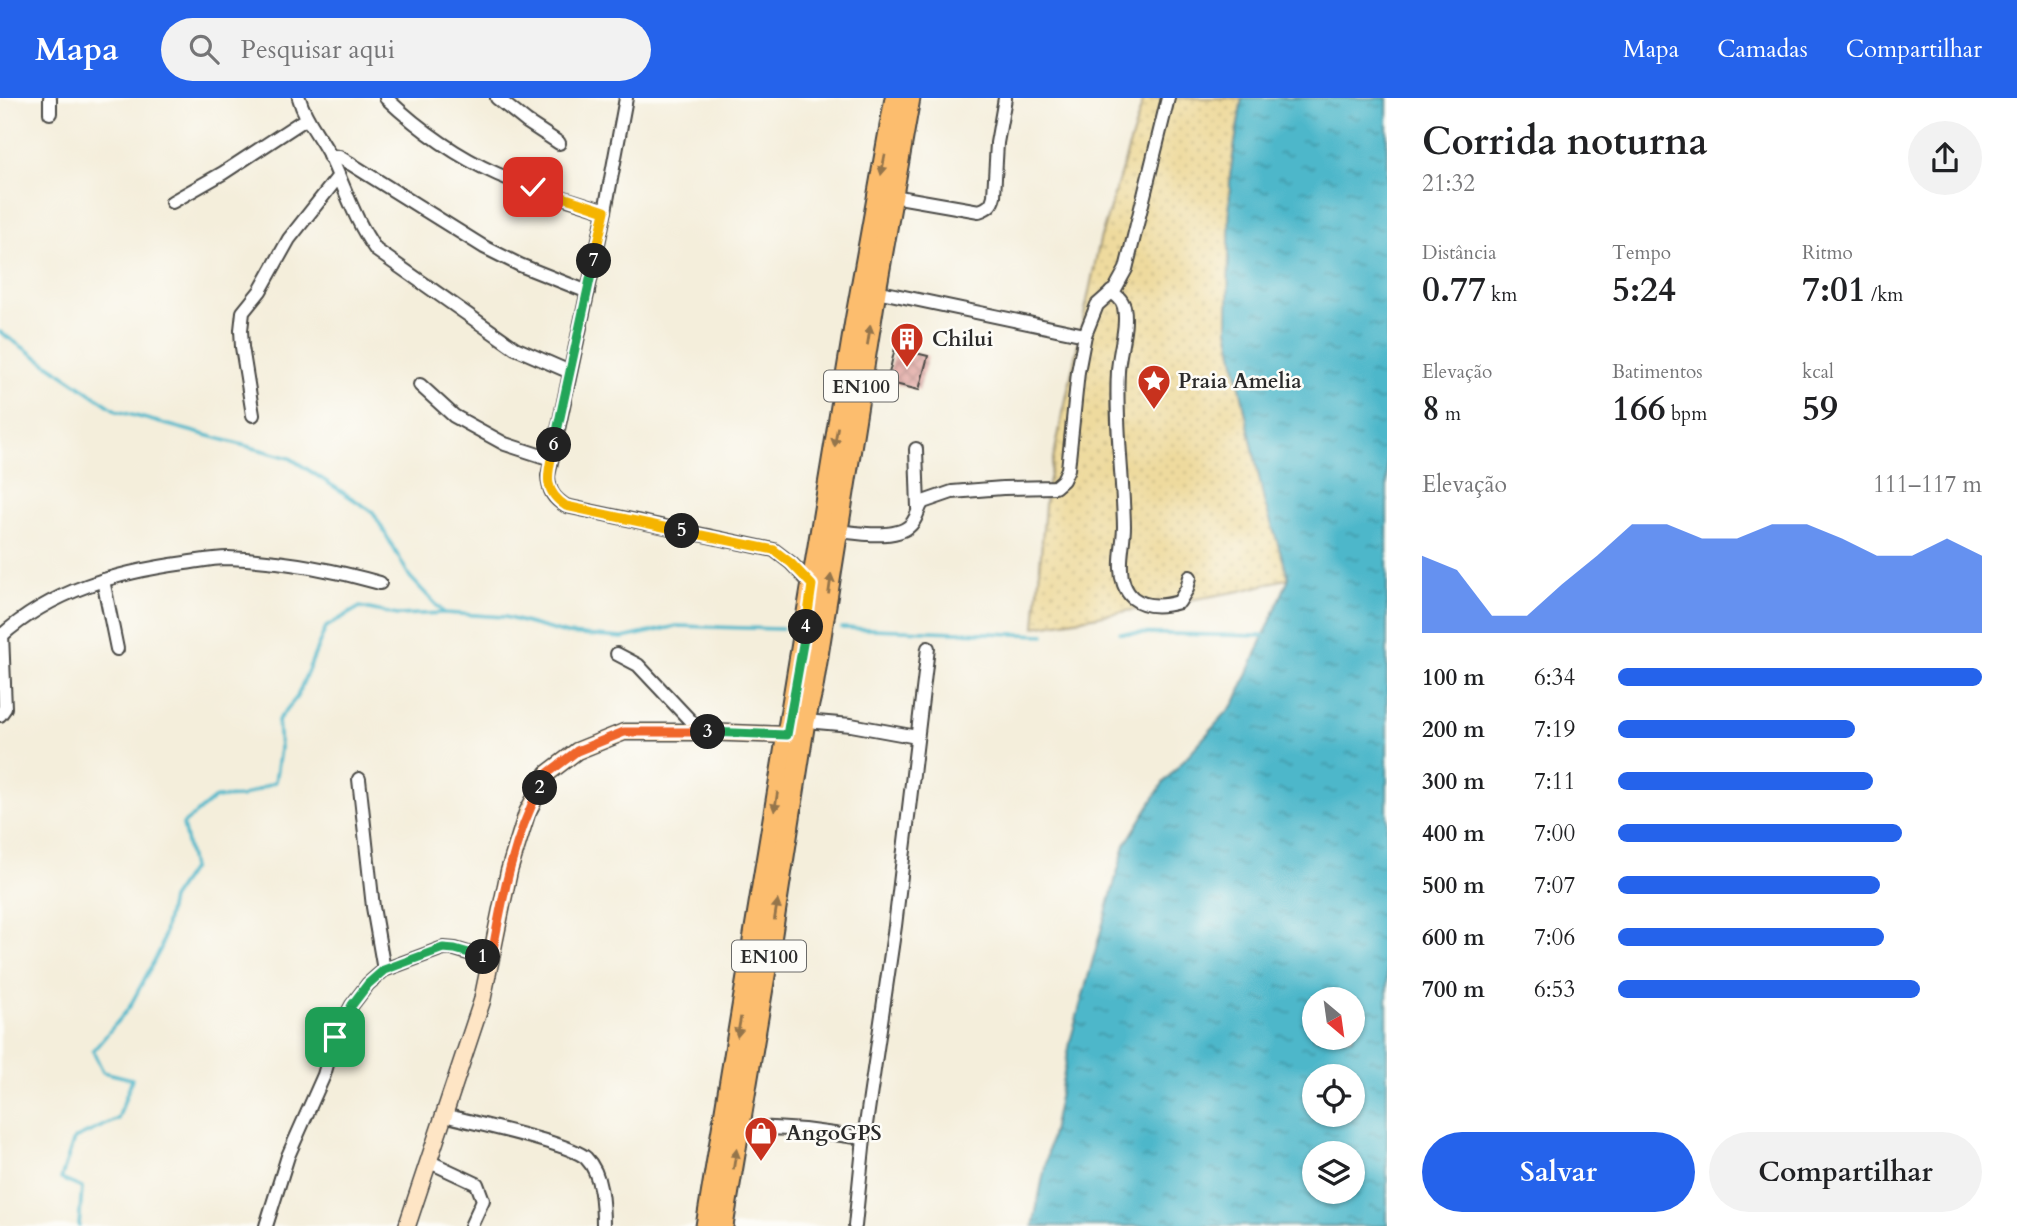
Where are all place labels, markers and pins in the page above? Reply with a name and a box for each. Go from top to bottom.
pin [503,157,563,217]
pin: 7 [576,244,612,278]
building icon: Chilui [888,320,926,369]
place label: Chilui [932,325,993,354]
place icon: Praia Amelia [1135,362,1173,411]
place label: Praia Amelia [1178,367,1302,396]
pin: 6 [536,428,572,462]
pin: 5 [664,514,700,548]
pin: 4 [788,610,824,644]
pin: 3 [690,714,726,750]
pin: 2 [522,770,558,806]
pin: 1 [466,940,500,974]
pin [305,1007,365,1067]
shop icon: AngoGPS [742,1114,780,1163]
place label: AngoGPS [786,1119,882,1148]

